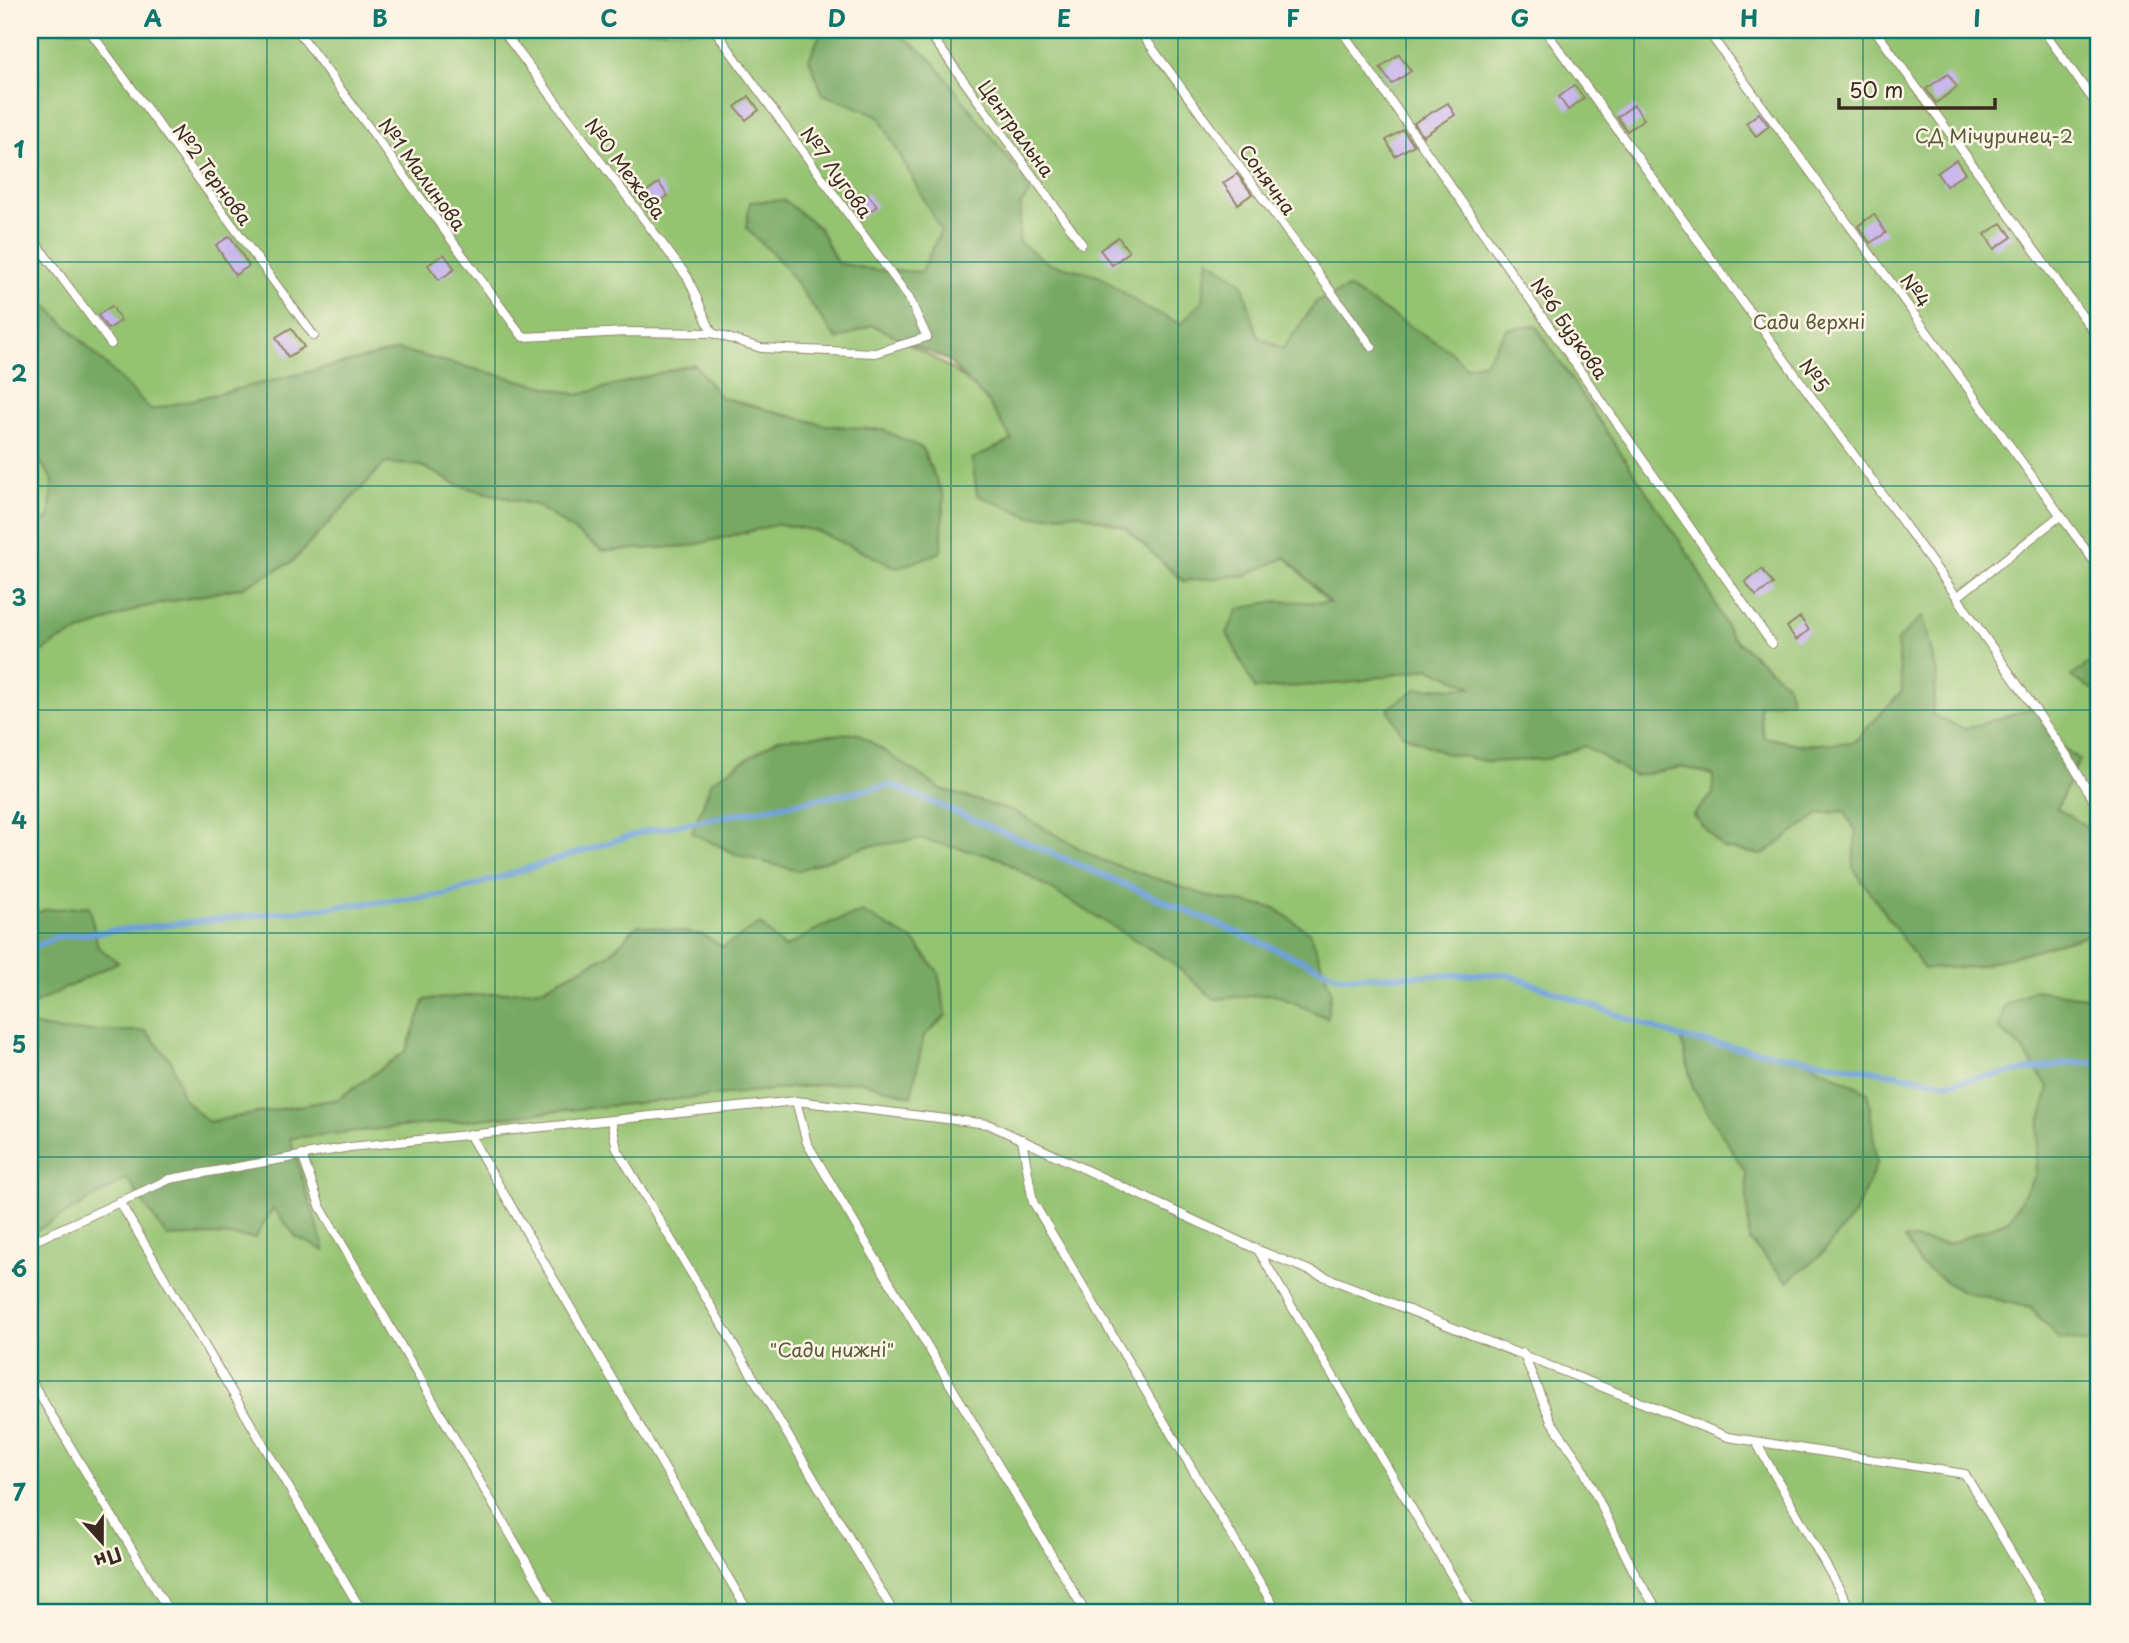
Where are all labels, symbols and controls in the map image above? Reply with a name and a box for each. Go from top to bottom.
text: A [144,0,162,35]
text: B [372,0,388,35]
text: C [600,0,618,35]
text: D [828,0,846,35]
text: E [1057,0,1071,35]
text: F [1286,0,1300,35]
text: G [1511,0,1529,35]
text: H [1740,0,1758,35]
text: I [1973,0,1981,35]
scale bar [1839,66,1994,110]
text: 50 m [1849,73,1903,105]
street label: Центральна [972,74,1062,182]
street label: №1 Малинова [372,112,474,236]
street label: №0 Межева [579,112,673,224]
street label: №2 Тернова [167,117,260,231]
street label: №7 Лугова [794,121,880,224]
park label: СД Мічуринец-2 [1915,121,2073,149]
text: 1 [14,131,25,166]
street label: Сонячна [1233,138,1303,220]
street label: №4 [1894,267,1938,313]
street label: №6 Бузкова [1525,272,1615,385]
park label: Сади верхні [1753,307,1865,335]
street label: №5 [1793,352,1837,398]
text: 2 [11,355,27,390]
text: 3 [11,579,27,614]
text: 4 [11,802,27,837]
text: 5 [12,1026,26,1061]
text: 6 [11,1250,27,1285]
park label: "Сади нижні" [770,1335,894,1363]
text: 7 [12,1474,26,1509]
north arrow [66,1506,136,1576]
text: Пн [91,1541,126,1577]

